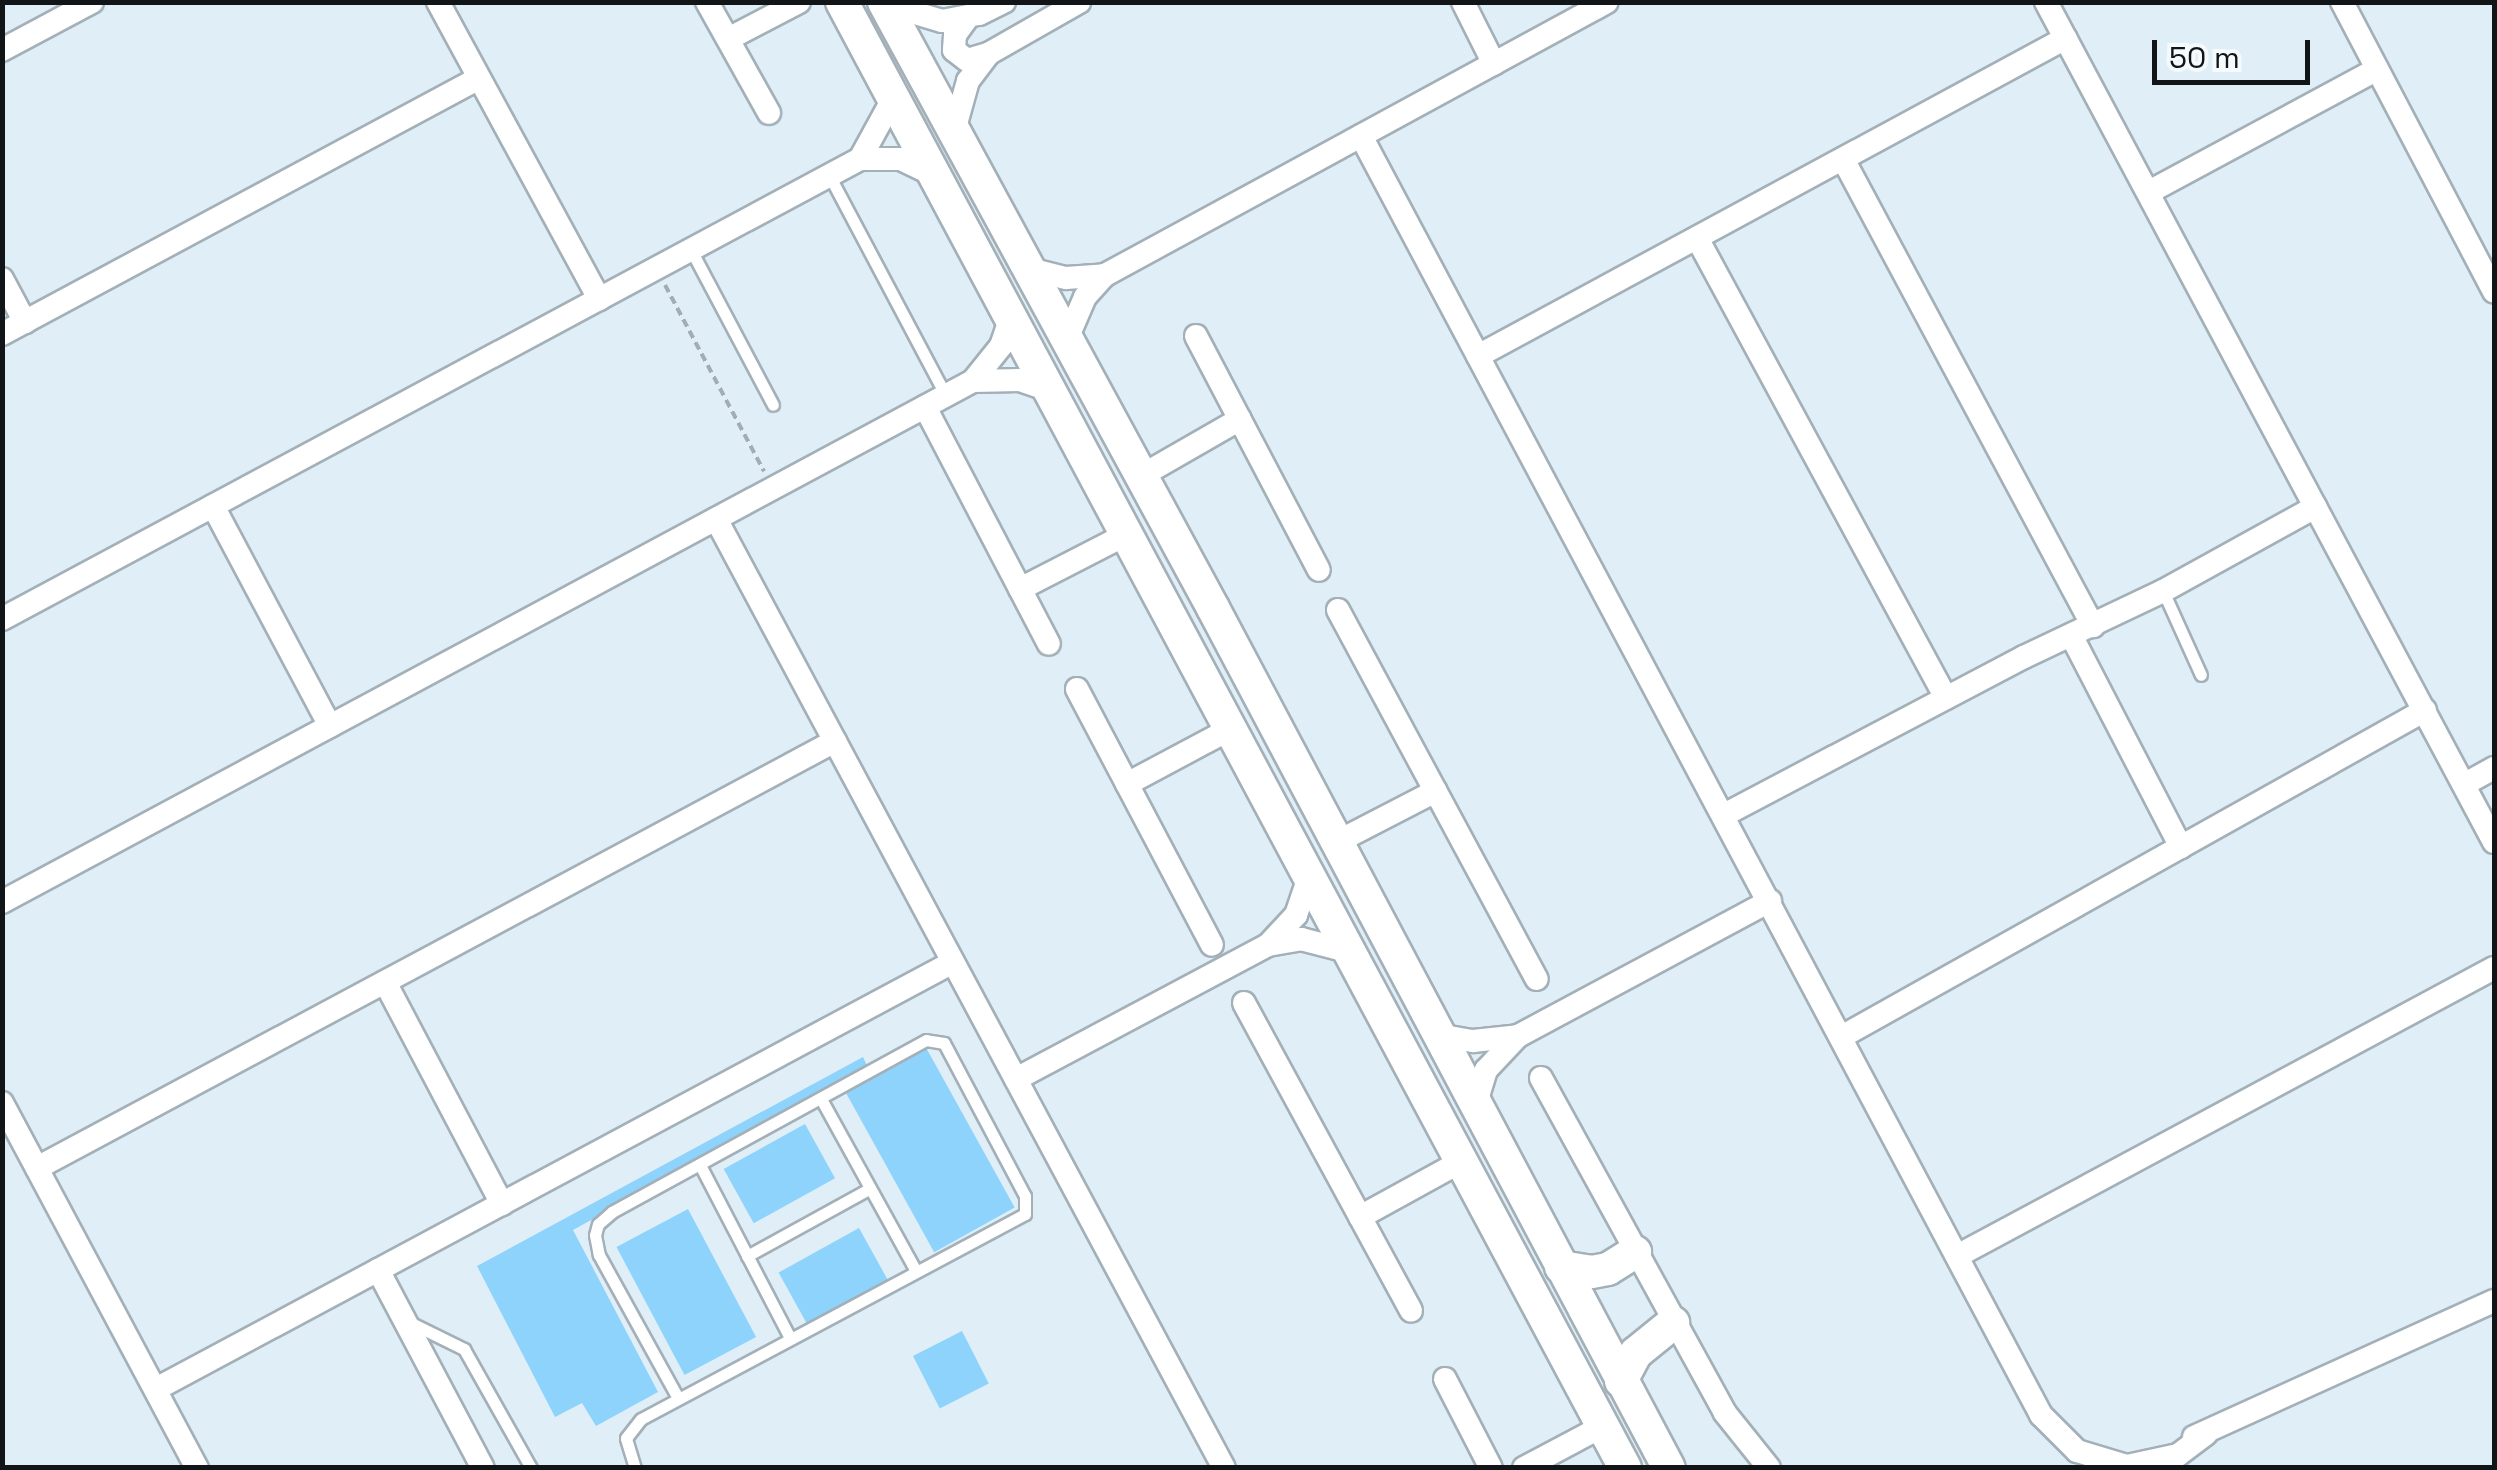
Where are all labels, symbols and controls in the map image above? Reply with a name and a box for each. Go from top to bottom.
scale bar [2157,20,2314,82]
text: 50 m [2169,38,2240,77]

